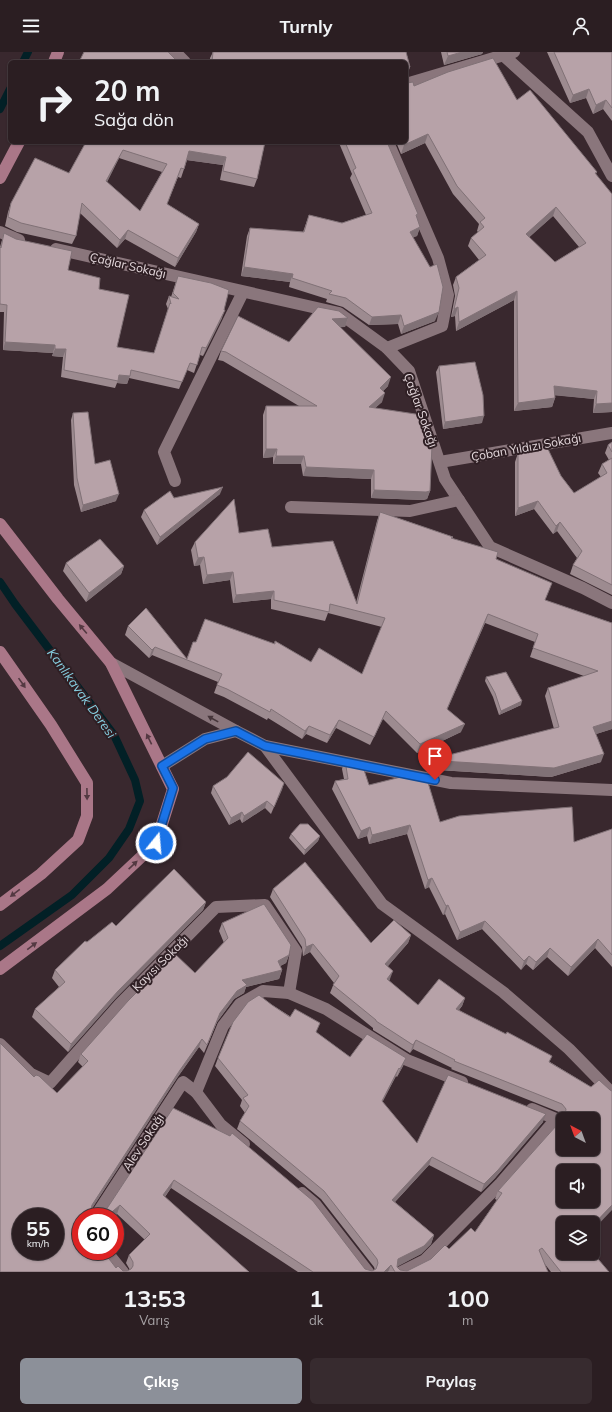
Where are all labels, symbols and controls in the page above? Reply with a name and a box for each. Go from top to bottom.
icon: menu [20,15,42,37]
text: Turnly [280,15,332,38]
icon: person [570,15,592,37]
text: 20 m [94,73,160,108]
icon: right [28,76,80,128]
text: Sağa dön [94,108,174,131]
street label: Çağlar Sokağı [88,249,168,281]
street label: Çağlar Sokağı [401,371,441,449]
street label: Çoban Yıldızı Sokağı [470,430,582,464]
one-way arrow [78,623,87,634]
water label: Kanlıkavak Deresi [44,645,120,742]
one-way arrow [18,678,26,689]
one-way arrow [207,715,219,722]
one-way arrow [146,734,152,745]
pin [418,739,452,780]
icon: arrive [424,745,446,767]
one-way arrow [84,788,90,801]
position arrow [135,822,177,864]
one-way arrow [128,860,138,870]
one-way arrow [10,889,20,897]
street label: Kayısı Sokağı [129,932,191,994]
one-way arrow [26,942,37,950]
street label: Alev Sokağı [119,1111,167,1173]
north arrow [556,1112,600,1156]
map controls [556,1112,600,1260]
button: sound [556,1164,600,1208]
speed limit sign: 60 [72,1208,124,1260]
text: 55 [26,1216,50,1241]
button: layers [556,1216,600,1260]
text: km/h [27,1237,49,1250]
text: 13:53 [123,1283,186,1313]
text: 1 [309,1283,323,1313]
text: 100 [446,1283,489,1313]
text: Varış [139,1312,170,1328]
text: dk [309,1312,323,1328]
text: m [462,1312,473,1328]
button: Çıkış [20,1358,302,1404]
button: Paylaş [310,1358,592,1404]

